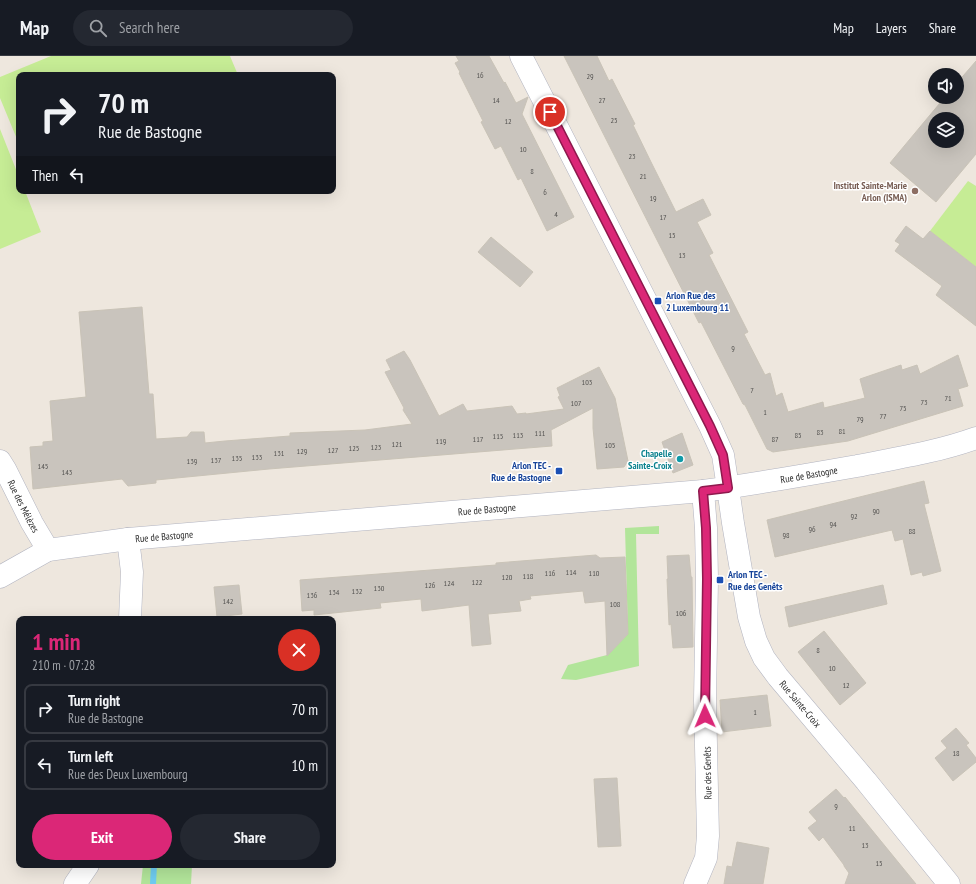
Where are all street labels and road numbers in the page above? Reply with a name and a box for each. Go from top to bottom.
street label: Rue de Bastogne [779,464,839,486]
street label: Rue des Mélèzes [5,478,43,536]
street label: Rue de Bastogne [458,501,516,518]
street label: Rue de Bastogne [135,528,194,545]
street label: Rue Sainte-Croix [777,678,824,730]
street label: Rue des Genêts [701,746,714,800]

